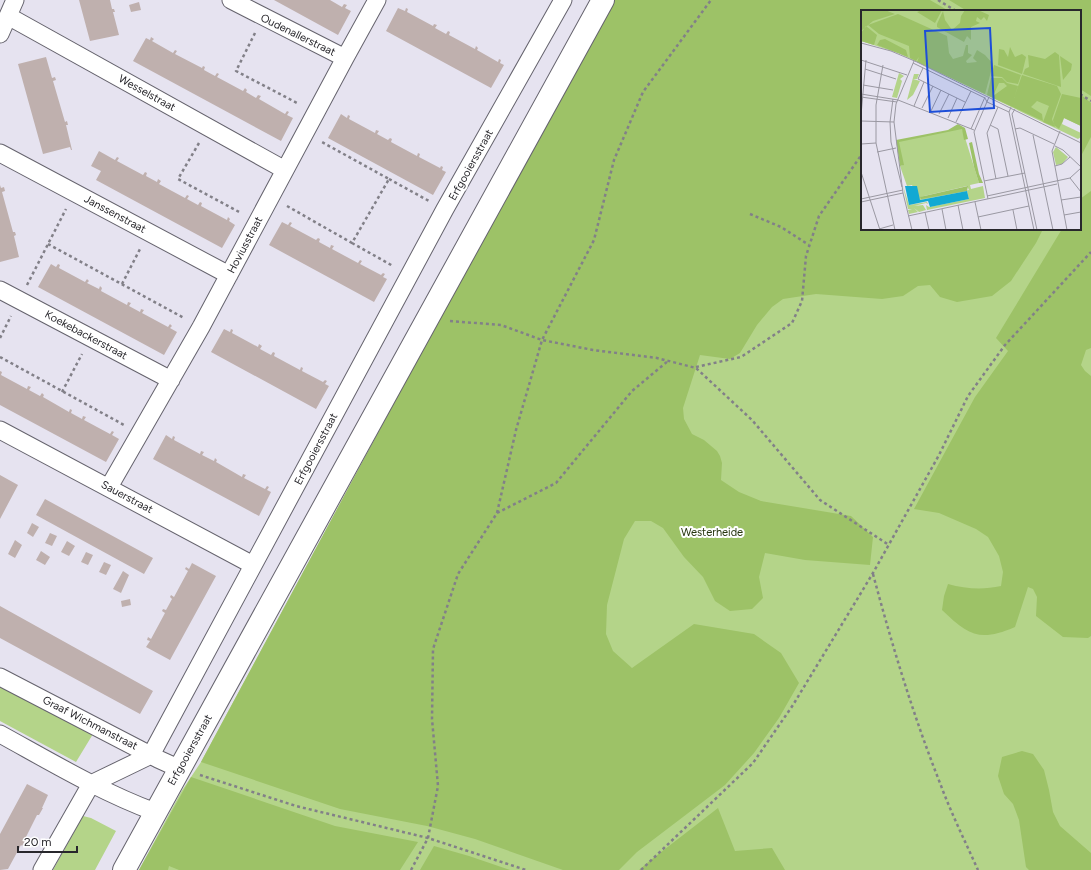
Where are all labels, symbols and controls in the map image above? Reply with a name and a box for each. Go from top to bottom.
inset map [861,10,1081,230]
street label: Oudenallerstraat [258,11,338,59]
street label: Wesselstraat [116,72,178,114]
street label: Erfgooiersstraat [446,127,496,203]
street label: Janssenstraat [82,192,148,236]
street label: Hoviusstraat [225,214,265,276]
street label: Koekebackerstraat [43,308,129,362]
street label: Erfgooiersstraat [292,411,340,487]
street label: Sauerstraat [99,478,155,516]
park label: Westerheide [681,526,743,539]
street label: Graaf Wichmanstraat [40,693,140,753]
street label: Erfgooiersstraat [165,712,215,788]
scale bar [18,828,77,854]
text: 20 m [24,835,52,849]

